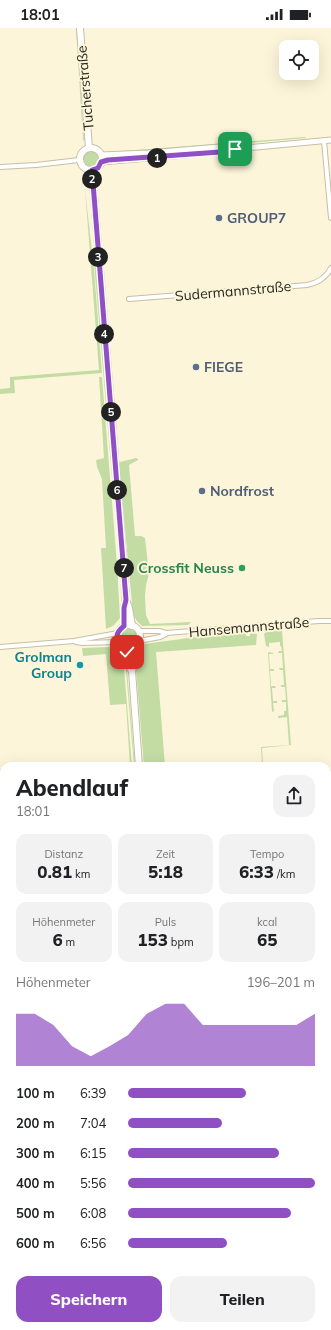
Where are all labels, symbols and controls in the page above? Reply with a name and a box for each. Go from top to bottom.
text: 18:01 [20,5,60,24]
map controls [279,40,319,80]
button: locate [279,40,319,80]
street label: Tucherstraße [72,45,98,131]
pin [218,132,252,166]
icon: arrive [224,138,246,160]
pin: 1 [147,148,167,168]
text: 1 [154,151,160,165]
pin: 2 [82,169,102,189]
text: 2 [89,172,95,186]
place label: GROUP7 [227,209,286,227]
marker: GROUP7 [214,213,224,223]
pin: 3 [88,247,108,267]
text: 3 [95,250,101,264]
street label: Sudermannstraße [174,277,292,305]
pin: 4 [94,324,114,344]
text: 4 [101,327,107,341]
place label: FIEGE [204,358,243,376]
marker: FIEGE [191,362,201,372]
pin: 5 [101,402,121,422]
text: 5 [108,405,114,419]
pin: 6 [107,480,127,500]
place label: Nordfrost [210,482,275,500]
text: 6 [114,483,120,497]
marker: Nordfrost [197,486,207,496]
pin: 7 [114,558,134,578]
place label: Crossfit Neuss [138,559,234,577]
text: 7 [121,561,127,575]
marker: Crossfit Neuss [237,563,247,573]
street label: Hansemannstraße [188,613,310,641]
pin [110,635,144,669]
icon: check [116,641,138,663]
place label: Grolman Group [15,648,72,682]
marker: Grolman Group [75,660,85,670]
text: Abendlauf [16,774,128,802]
button: share [273,775,315,817]
text: 18:01 [16,803,50,819]
text: Distanz [44,847,83,861]
text: Zeit [156,847,175,861]
text: Tempo [250,847,284,861]
text: 0.81 [37,861,72,882]
text: 5:18 [148,861,183,882]
text: 6:33 [239,861,274,882]
text: km [72,867,90,881]
text: /km [274,867,295,881]
text: Höhenmeter [32,915,95,929]
text: Puls [155,915,176,929]
text: kcal [257,915,277,929]
text: 6 [52,929,63,950]
text: 153 [137,929,168,950]
text: 65 [257,929,277,950]
text: m [63,935,75,949]
text: bpm [168,935,194,949]
text: Höhenmeter [16,974,90,990]
text: 196–201 m [247,974,315,990]
text: 100 m [16,1085,55,1101]
text: 6:39 [80,1085,106,1101]
text: 200 m [16,1115,55,1131]
text: 7:04 [80,1115,106,1131]
text: 300 m [16,1145,55,1161]
text: 6:15 [80,1145,106,1161]
text: 400 m [16,1175,55,1191]
text: 5:56 [80,1175,106,1191]
text: 500 m [16,1205,55,1221]
text: 6:08 [80,1205,106,1221]
text: 600 m [16,1235,55,1251]
text: 6:56 [80,1235,106,1251]
button: Speichern [16,1276,162,1322]
button: Teilen [170,1276,315,1322]

